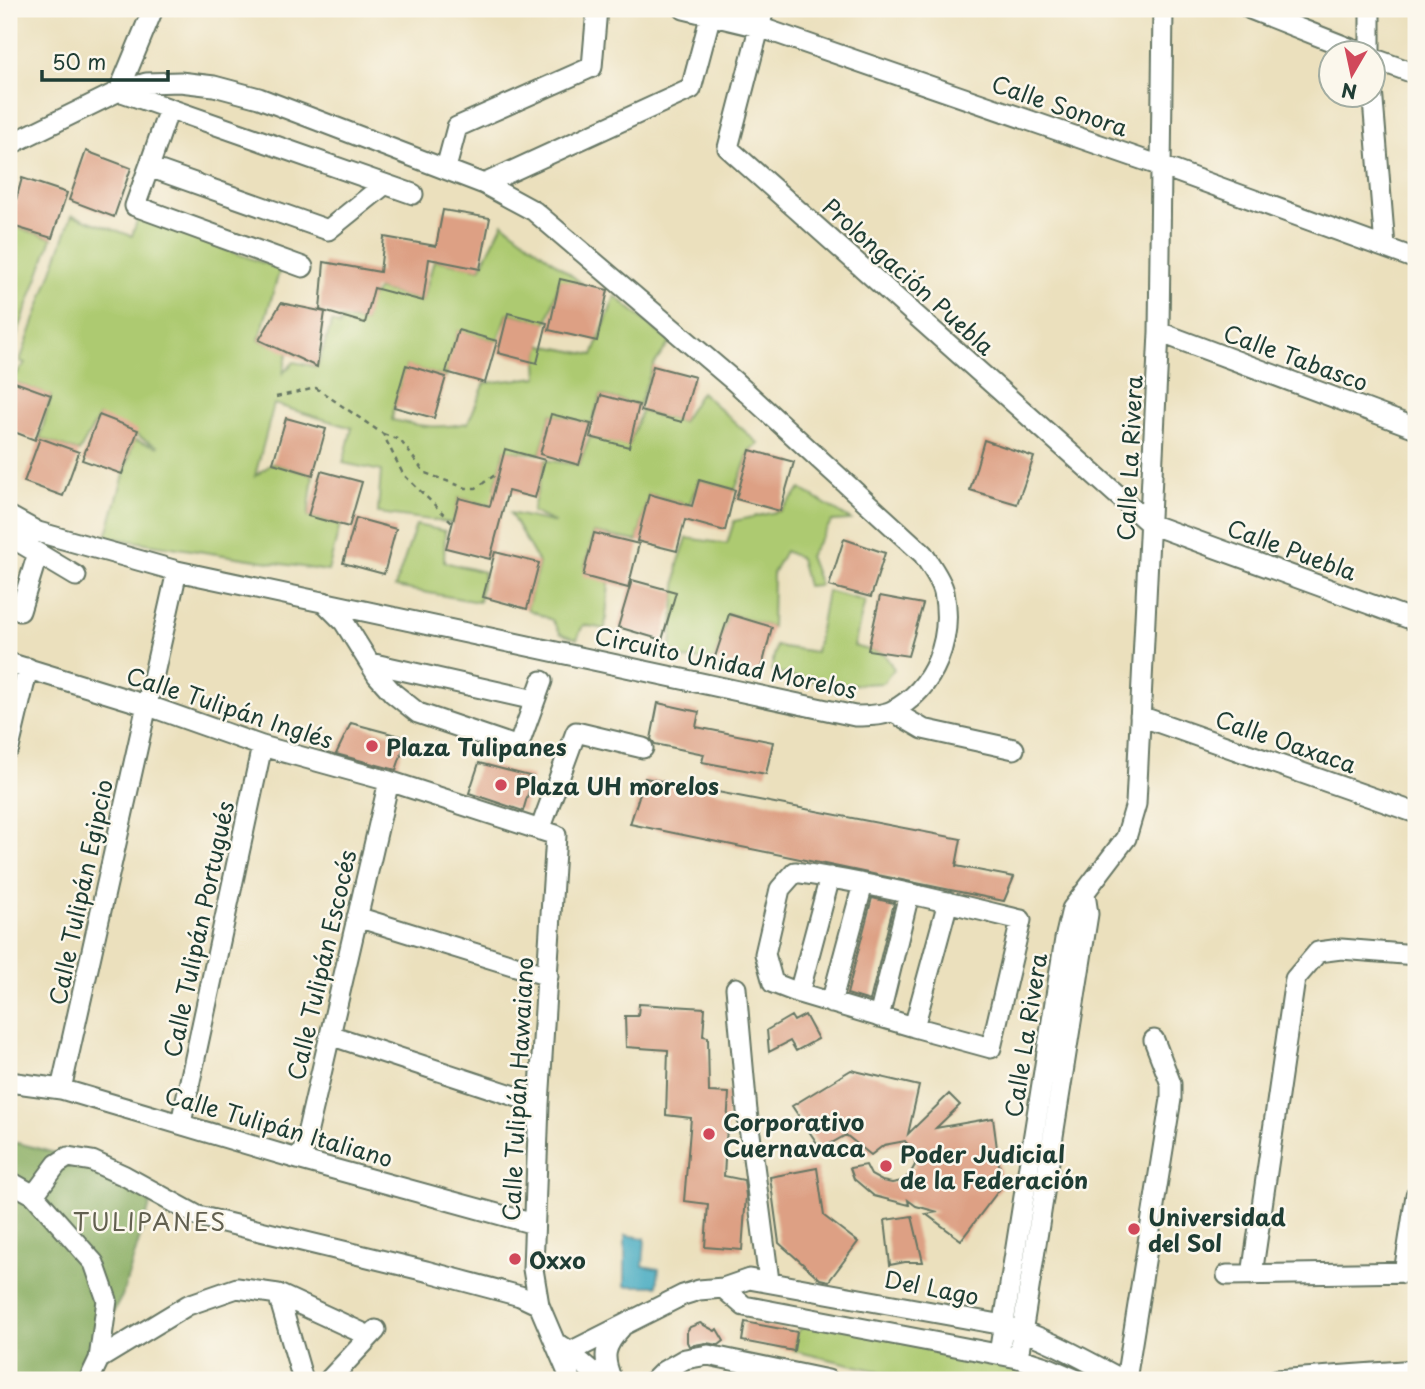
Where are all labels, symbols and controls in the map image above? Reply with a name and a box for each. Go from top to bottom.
scale bar [42,38,168,82]
north arrow [1316,38,1386,108]
text: 50 m [52,45,106,77]
street label: Calle Sonora [987,65,1133,145]
text: N [1340,77,1359,107]
street label: Prolongación Puebla [815,189,1003,363]
street label: Calle Tabasco [1219,315,1373,399]
street label: Calle La Rivera [1107,374,1151,542]
street label: Calle Puebla [1222,509,1362,589]
street label: Circuito Unidad Morelos [592,617,860,707]
street label: Calle Tulipán Inglés [122,657,338,757]
street label: Calle Oaxaca [1211,701,1362,782]
place label: Plaza Tulipanes [386,729,567,764]
marker: Plaza Tulipanes [364,738,380,754]
place label: Plaza UH morelos [515,768,719,803]
street label: Calle Tulipán Egipcio [39,776,121,1008]
marker: Plaza UH morelos [493,777,509,793]
street label: Calle Tulipán Portugués [154,798,242,1060]
street label: Calle Tulipán Escocés [277,846,365,1084]
street label: Calle La Rivera [995,950,1055,1120]
street label: Calle Tulipán Hawaiano [493,956,541,1222]
street label: Calle Tulipán Italiano [161,1077,397,1175]
place label: Corporativo Cuernavaca [723,1104,865,1165]
marker: Corporativo Cuernavaca [701,1126,717,1142]
place label: Poder Judicial de la Federación [900,1136,1088,1197]
marker: Poder Judicial de la Federación [878,1158,894,1174]
place label: Universidad del Sol [1148,1199,1286,1260]
district label: TULIPANES [73,1203,227,1239]
marker: Universidad del Sol [1126,1221,1142,1237]
place label: Oxxo [529,1242,586,1277]
marker: Oxxo [507,1251,523,1267]
street label: Del Lago [882,1261,982,1313]

